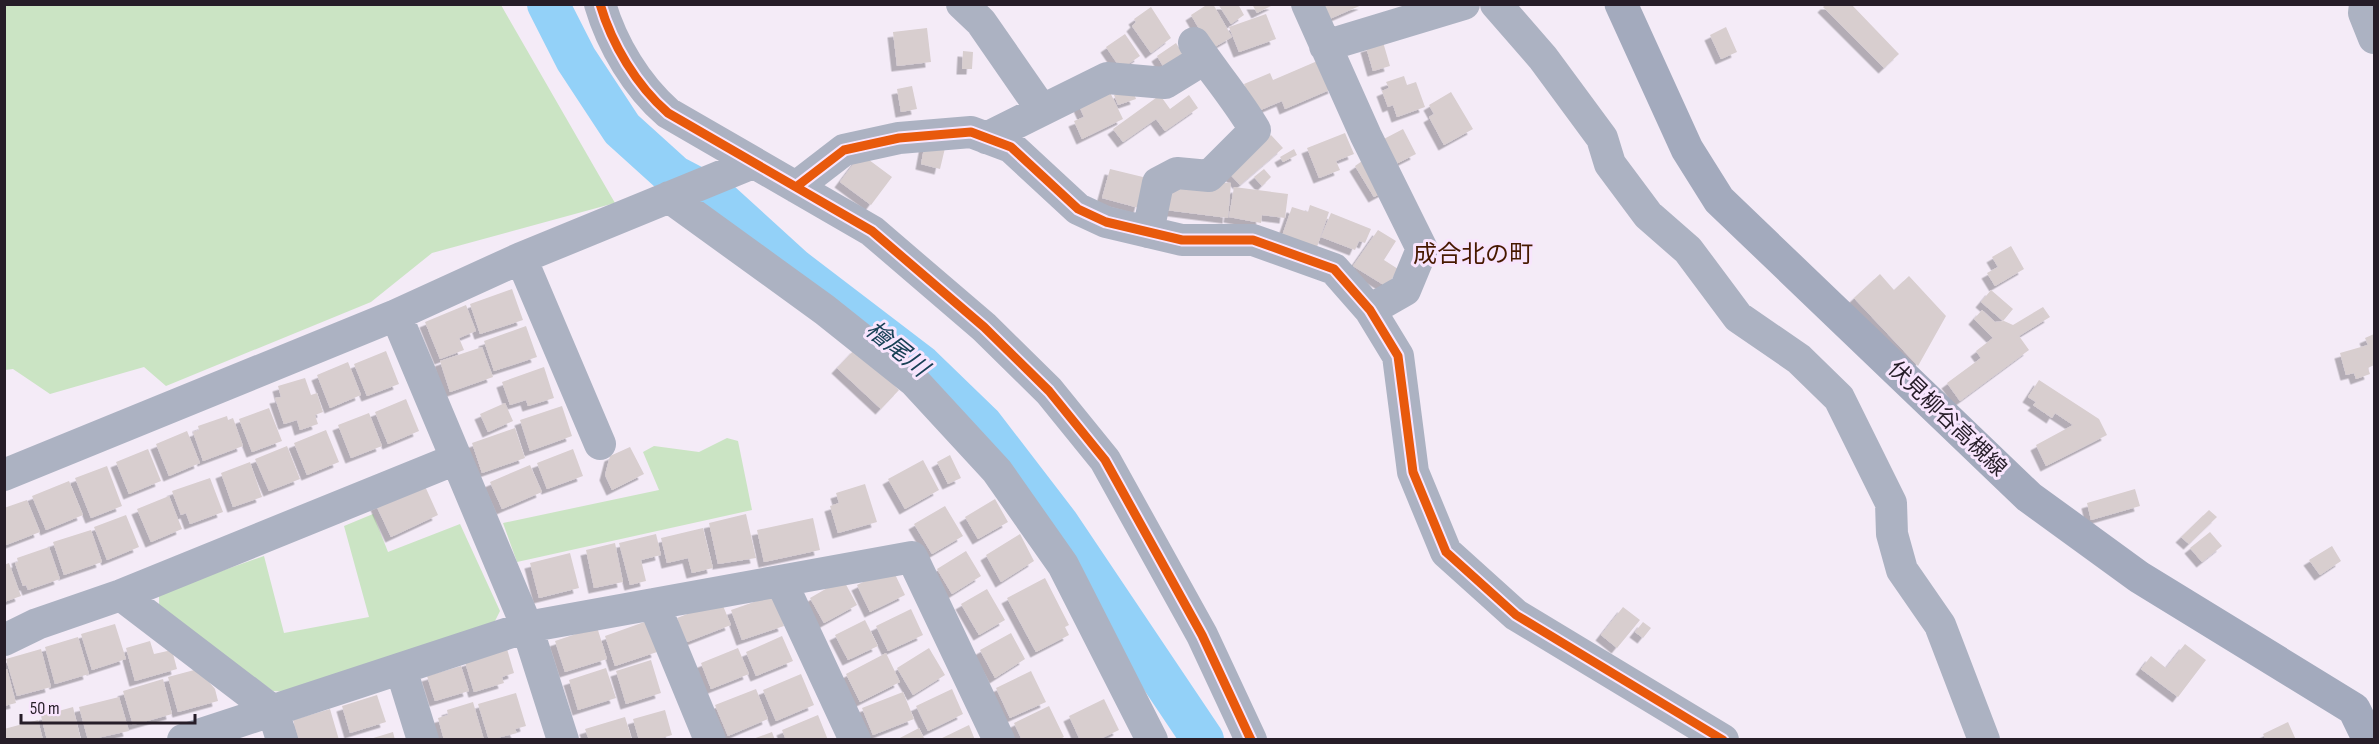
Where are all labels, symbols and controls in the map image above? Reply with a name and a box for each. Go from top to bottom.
district label: 成合北の町 [1413,240,1533,269]
water label: 檜尾川 [860,315,936,385]
street label: 伏見柳谷高槻線 [1882,356,2012,482]
scale bar [21,687,195,725]
text: 50 m [30,698,60,719]

